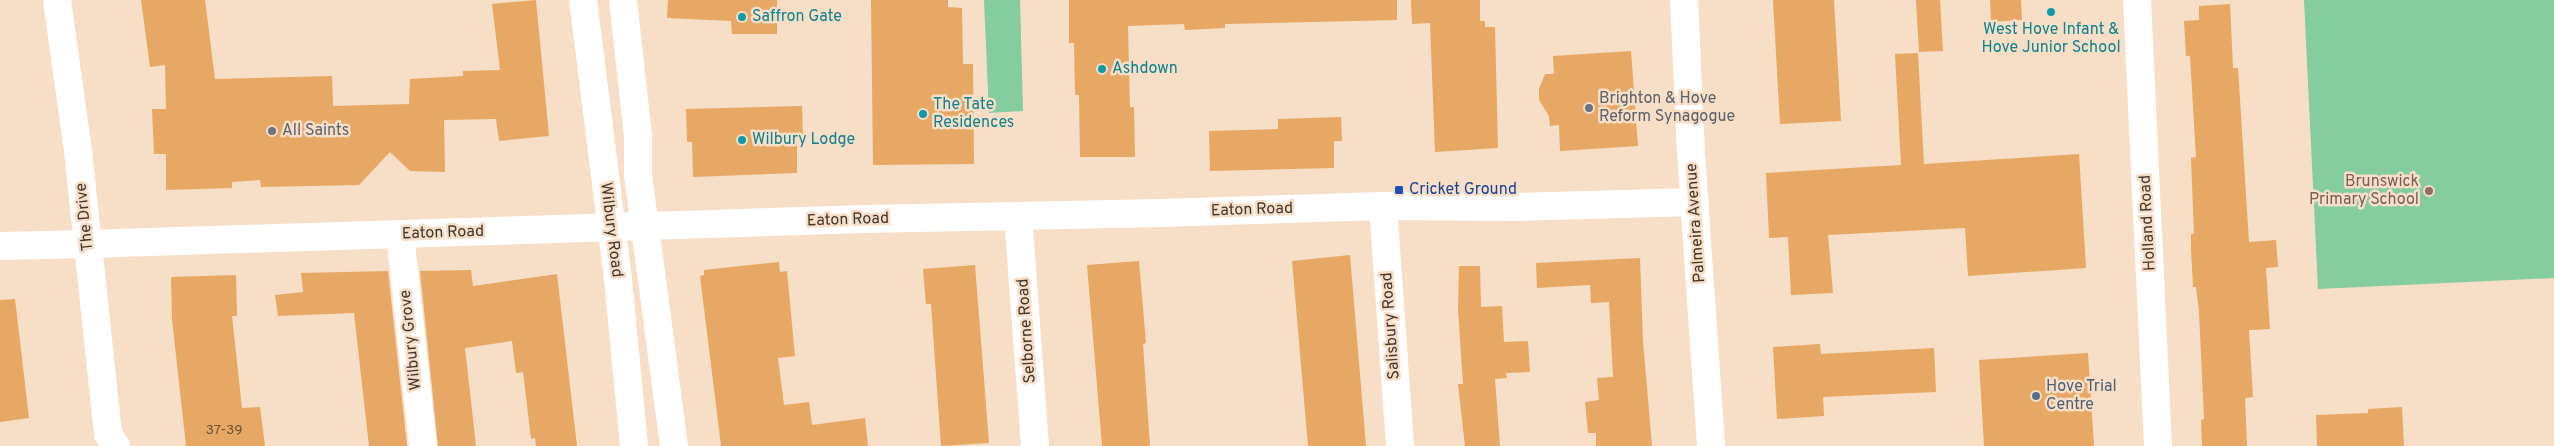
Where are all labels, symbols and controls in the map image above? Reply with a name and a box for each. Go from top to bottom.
marker: West Hove Infant & Hove Junior School [2045,6,2057,18]
place label: Saffron Gate [752,7,842,27]
marker: Saffron Gate [736,11,748,23]
place label: West Hove Infant & Hove Junior School [1981,20,2121,58]
place label: Ashdown [1112,59,1178,79]
marker: Ashdown [1096,63,1108,75]
place label: Brighton & Hove Reform Synagogue [1599,89,1735,127]
place label: The Tate Residences [933,95,1014,133]
marker: Brighton & Hove Reform Synagogue [1583,102,1595,114]
marker: The Tate Residences [917,108,929,120]
place label: All Saints [282,121,349,141]
marker: All Saints [266,125,278,137]
place label: Wilbury Lodge [752,130,855,150]
marker: Wilbury Lodge [736,134,748,146]
street label: Palmeira Avenue [1682,163,1710,283]
place label: Brunswick Primary School [2309,172,2419,210]
street label: Holland Road [2135,174,2161,272]
place label: Cricket Ground [1409,180,1517,200]
street label: Wilbury Road [595,181,627,279]
street label: The Drive [71,182,99,252]
marker: Cricket Ground [1393,184,1405,196]
marker: Brunswick Primary School [2423,185,2435,197]
street label: Eaton Road [1211,199,1293,221]
street label: Eaton Road [807,209,889,231]
street label: Eaton Road [402,222,484,244]
street label: Salisbury Road [1377,272,1405,380]
street label: Selborne Road [1013,278,1041,384]
street label: Wilbury Grove [396,289,426,391]
place label: Hove Trial Centre [2046,377,2117,415]
marker: Hove Trial Centre [2030,390,2042,402]
house number: 37-39 [206,422,243,439]

